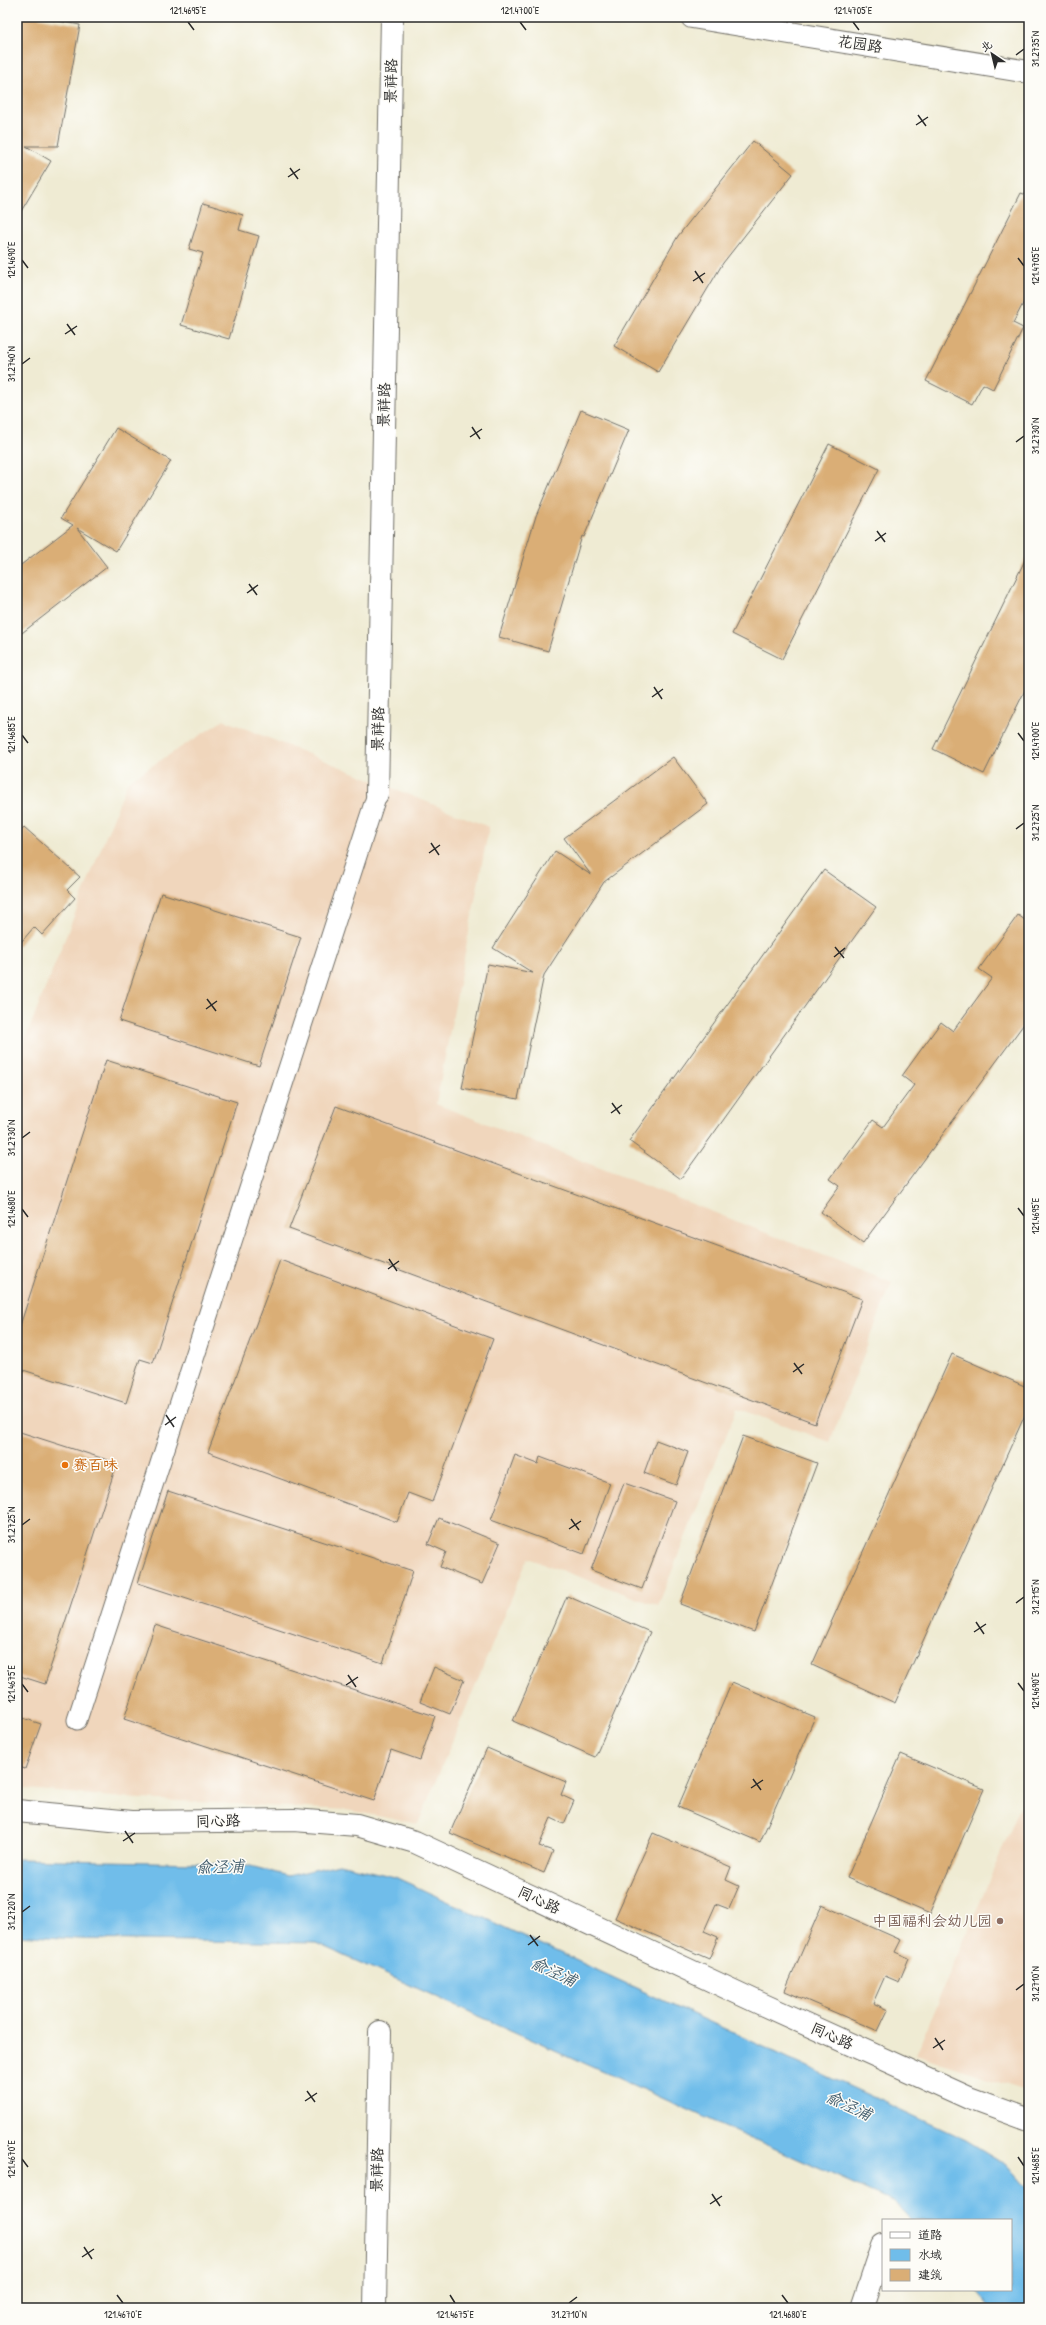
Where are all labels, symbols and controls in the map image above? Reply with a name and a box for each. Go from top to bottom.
text: 121.4695°E [170,4,207,17]
text: 121.4700°E [501,4,540,17]
text: 121.4705°E [834,4,873,17]
street label: 花园路 [836,30,884,57]
text: 31.2735°N [1029,31,1042,67]
north arrow [972,34,1012,74]
text: 北 [978,37,995,55]
street label: 景祥路 [380,58,401,104]
text: 121.4690°E [5,241,18,278]
text: 121.4705°E [1029,246,1042,285]
text: 31.2740°N [5,346,18,382]
street label: 景祥路 [373,382,394,428]
text: 31.2730°N [1029,418,1042,454]
street label: 景祥路 [367,706,388,752]
text: 121.4685°E [5,716,18,754]
text: 121.4700°E [1029,721,1042,760]
text: 31.2725°N [1029,805,1042,841]
text: 31.2730°N [5,1120,18,1156]
text: 121.4680°E [5,1190,18,1228]
text: 121.4695°E [1029,1197,1042,1234]
place label: 赛百味 [73,1454,118,1475]
marker: 赛百味 [60,1460,70,1470]
text: 31.2725°N [5,1507,18,1543]
text: 31.2715°N [1029,1579,1042,1615]
text: 121.4675°E [5,1665,18,1703]
text: 121.4690°E [1029,1672,1042,1709]
street label: 同心路 [195,1810,241,1831]
water label: 俞泾浦 [196,1855,246,1877]
street label: 同心路 [514,1881,564,1919]
text: 31.2720°N [5,1894,18,1930]
place label: 中国福利会幼儿园 [872,1910,992,1931]
marker: 中国福利会幼儿园 [995,1916,1005,1926]
water label: 俞泾浦 [528,1951,582,1992]
text: 31.2710°N [1029,1966,1042,2002]
street label: 同心路 [807,2017,857,2054]
water label: 俞泾浦 [823,2085,877,2126]
text: 121.4670°E [5,2139,18,2178]
street label: 景祥路 [366,2147,387,2193]
text: 121.4685°E [1029,2147,1042,2185]
legend [882,2219,1012,2291]
text: 道路 [918,2226,942,2243]
text: 水域 [918,2246,942,2263]
text: 建筑 [918,2266,942,2283]
text: 121.4670°E [104,2308,143,2321]
text: 121.4675°E [436,2308,474,2321]
text: 31.2710°N [551,2308,587,2321]
text: 121.4680°E [769,2308,807,2321]

